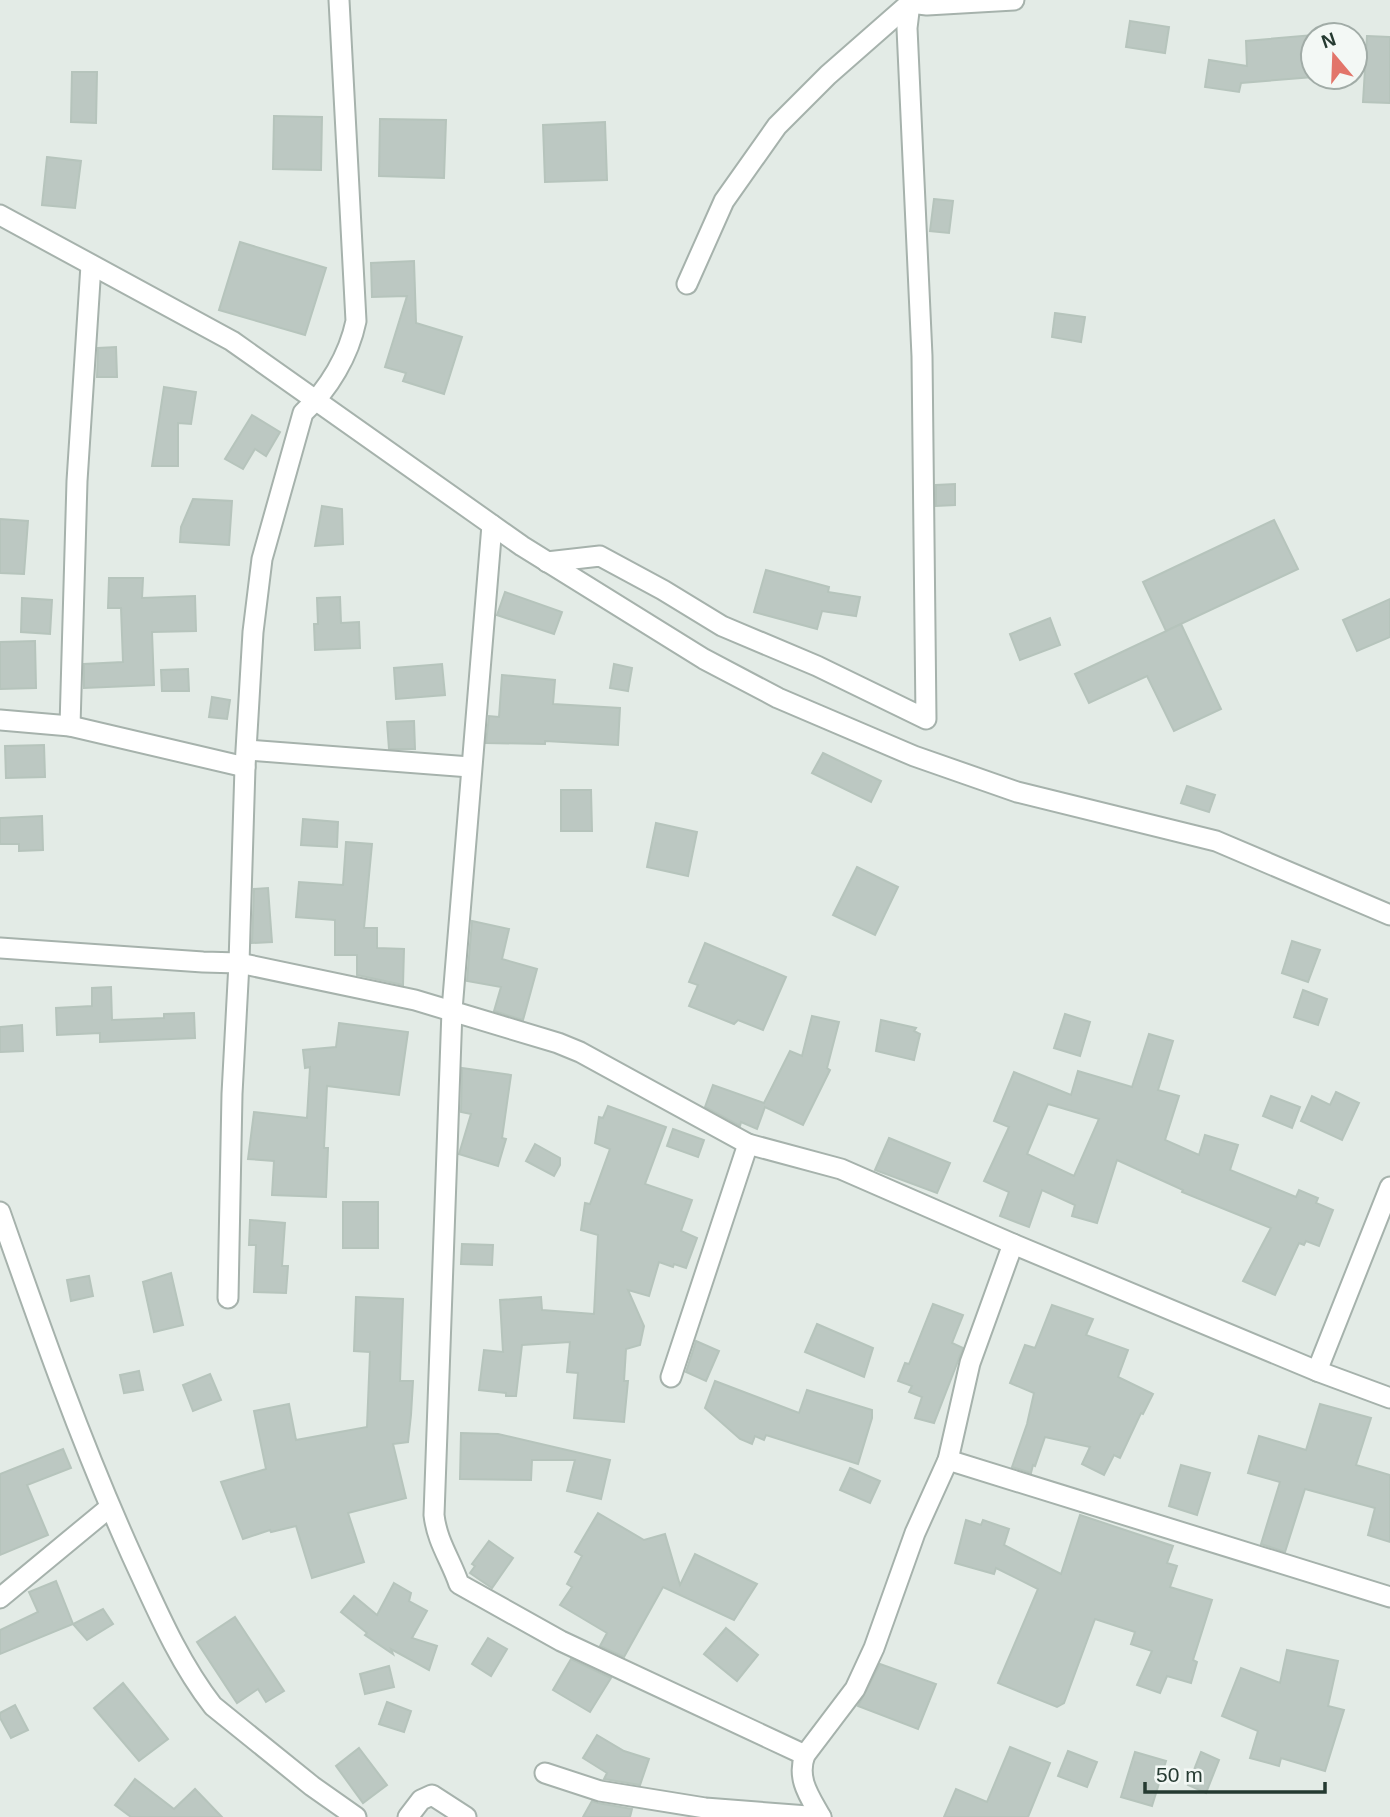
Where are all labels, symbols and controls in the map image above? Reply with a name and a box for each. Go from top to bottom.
north arrow [1299,21,1369,91]
text: N [1319,28,1339,53]
scale bar [1145,1750,1325,1794]
text: 50 m [1156,1763,1203,1786]

